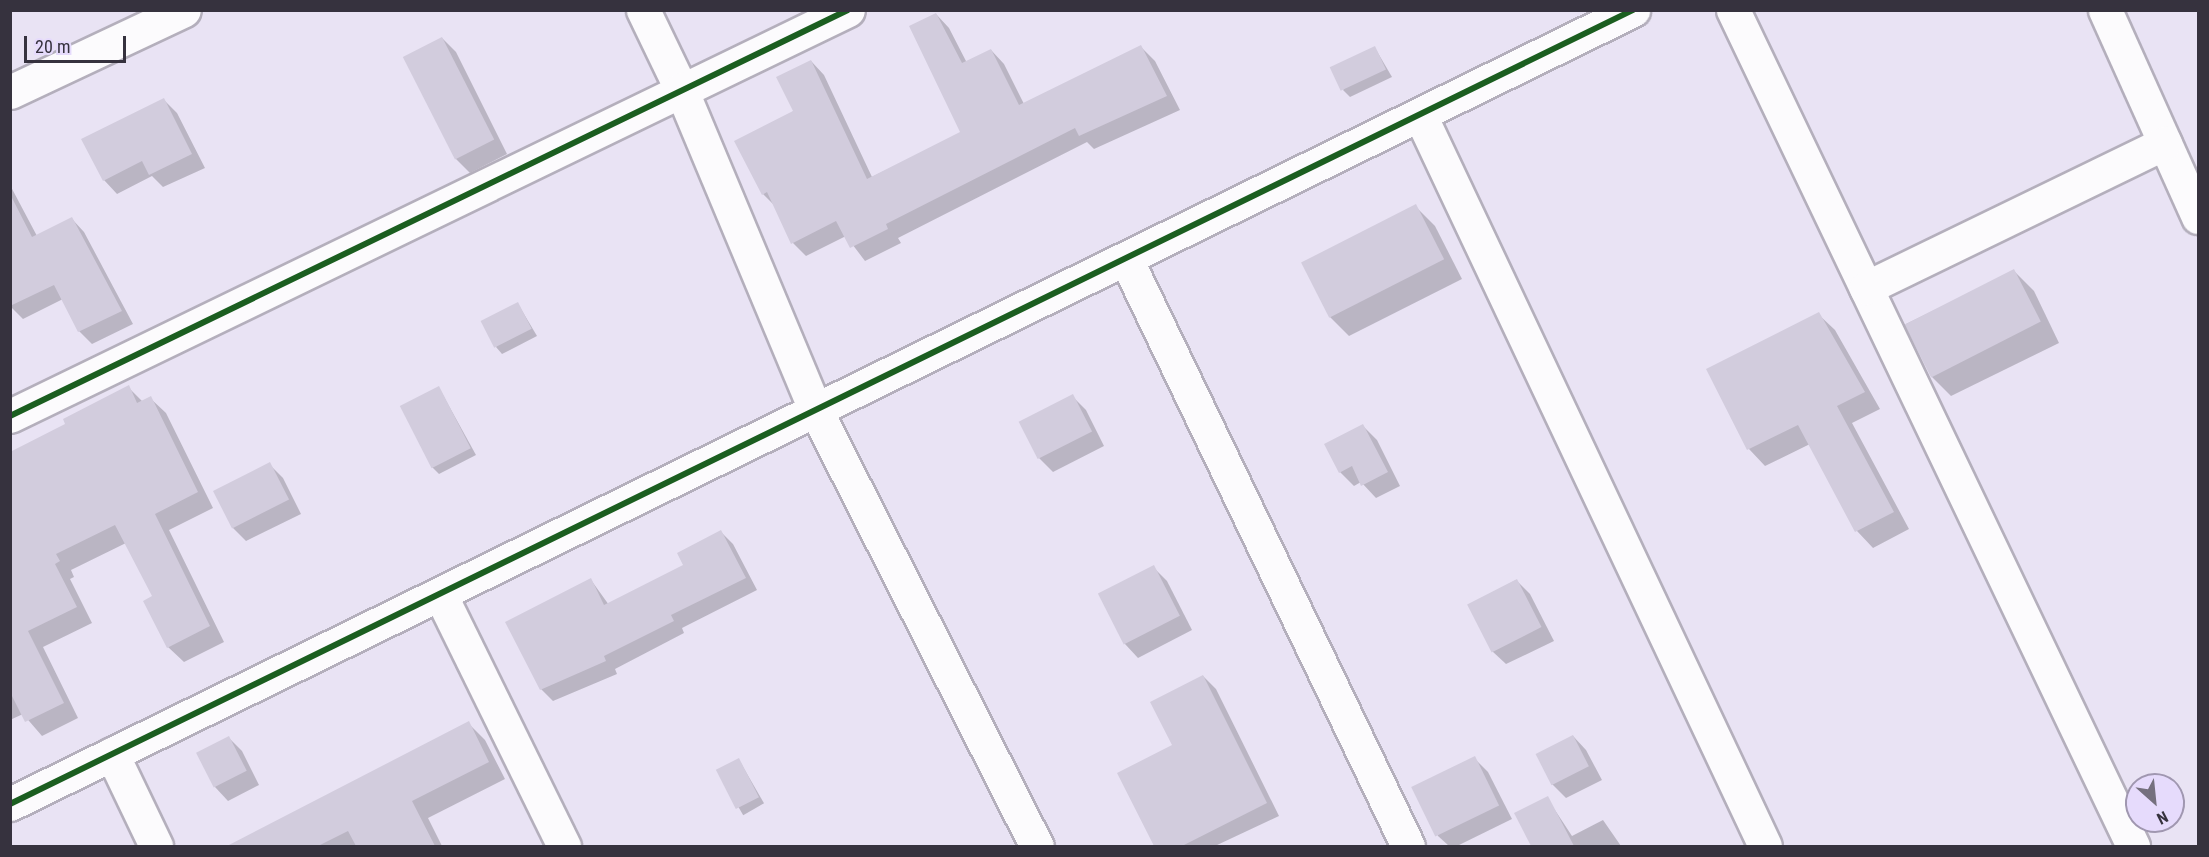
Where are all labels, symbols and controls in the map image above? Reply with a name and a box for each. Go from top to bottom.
scale bar [27,24,129,62]
text: 20 m [35,36,70,57]
north arrow [2125,773,2185,833]
text: N [2154,807,2171,828]

